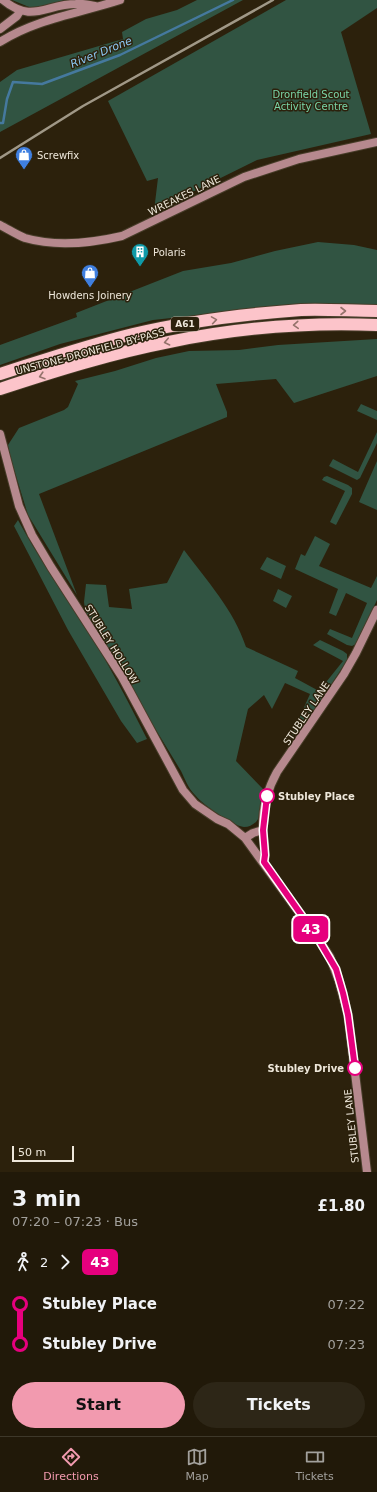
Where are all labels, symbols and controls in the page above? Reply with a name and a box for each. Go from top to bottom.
water label: River Drone [68,34,134,71]
park label: Dronfield Scout Activity Centre [272,89,350,112]
shop icon: Screwfix [14,145,34,170]
place label: Screwfix [37,150,79,161]
street label: WREAKES LANE [146,173,222,218]
building icon: Polaris [130,242,150,267]
place label: Polaris [153,247,186,258]
shop icon: Howdens Joinery [80,263,100,288]
place label: Howdens Joinery [48,290,132,301]
one-way arrow [340,306,346,315]
one-way arrow [211,316,217,324]
road number: A61 [171,317,199,331]
one-way arrow [293,321,299,330]
street label: UNSTONE-DRONFIELD BY-PASS [14,326,166,377]
one-way arrow [164,338,170,346]
one-way arrow [38,371,45,380]
street label: STUBLEY HOLLOW [83,602,141,686]
street label: STUBLEY LANE [281,679,332,747]
marker: Stubley Place [259,788,275,804]
place label: Stubley Place [278,791,355,802]
line badge: 43 [293,916,329,942]
text: 43 [301,921,321,937]
marker: Stubley Drive [347,1060,363,1076]
place label: Stubley Drive [268,1063,344,1074]
street label: STUBLEY LANE [342,1088,361,1163]
scale bar [12,1144,74,1163]
text: 50 m [18,1146,46,1159]
text: 3 min [12,1186,81,1211]
text: £1.80 [318,1197,365,1215]
text: 07:20 – 07:23 · Bus [12,1214,138,1229]
icon: walk [12,1251,34,1273]
icon: forward [54,1251,76,1273]
text: 43 [90,1254,110,1270]
text: 2 [40,1255,48,1270]
text: Stubley Place [42,1295,157,1313]
text: 07:22 [328,1297,365,1312]
text: Stubley Drive [42,1335,157,1353]
text: 07:23 [328,1337,365,1352]
button: Start [12,1382,185,1428]
button: Tickets [193,1382,365,1428]
tab: Directions [43,1446,99,1483]
tab: Map [185,1446,209,1483]
tab: Tickets [295,1446,334,1483]

